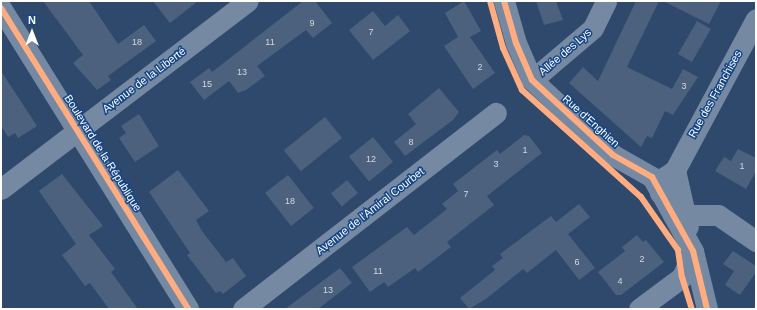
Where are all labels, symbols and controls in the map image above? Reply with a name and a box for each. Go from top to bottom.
north arrow [12,12,52,52]
text: N [28,14,36,26]
house number: 9 [309,18,315,28]
street label: Allée des Lys [536,26,594,78]
house number: 7 [368,27,374,37]
house number: 18 [132,37,142,47]
house number: 11 [265,37,275,47]
street label: Avenue de la Liberté [100,44,188,116]
street label: Rue des Franchises [686,48,744,140]
house number: 2 [477,62,483,72]
house number: 13 [237,67,247,77]
house number: 15 [202,79,212,89]
house number: 3 [681,81,687,91]
street label: Boulevard de la République [62,92,144,214]
street label: Rue d'Enghien [560,92,622,150]
house number: 8 [408,137,414,147]
house number: 1 [522,145,528,155]
house number: 12 [366,154,376,164]
house number: 3 [493,159,499,169]
house number: 1 [739,161,745,171]
street label: Avenue de l'Amiral Courbet [313,165,427,257]
house number: 7 [463,189,469,199]
house number: 18 [285,196,295,206]
house number: 2 [639,254,645,264]
house number: 6 [574,257,580,267]
house number: 11 [373,266,383,276]
house number: 4 [617,276,623,286]
house number: 13 [323,285,333,295]

